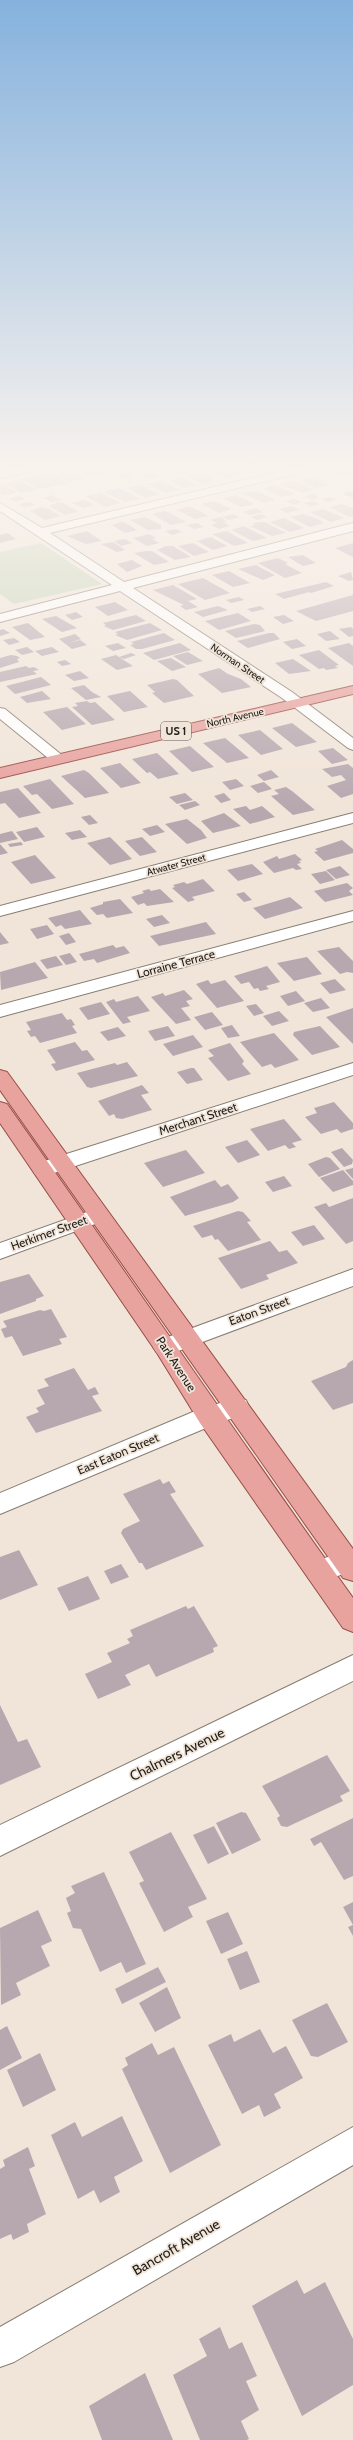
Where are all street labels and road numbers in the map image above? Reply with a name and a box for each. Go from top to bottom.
street label: Norman Street [208,641,268,687]
street label: North Avenue [205,705,265,730]
road number: US 1 [161,722,191,740]
street label: Atwater Street [145,850,208,879]
street label: Lorraine Terrace [135,946,217,981]
street label: Merchant Street [157,1099,239,1138]
street label: Herkimer Street [9,1212,89,1253]
street label: Eaton Street [227,1293,291,1328]
street label: Park Avenue [153,1333,200,1394]
street label: East Eaton Street [75,1430,161,1477]
street label: Chalmers Avenue [127,1723,227,1785]
street label: Bancroft Avenue [129,2215,223,2279]

